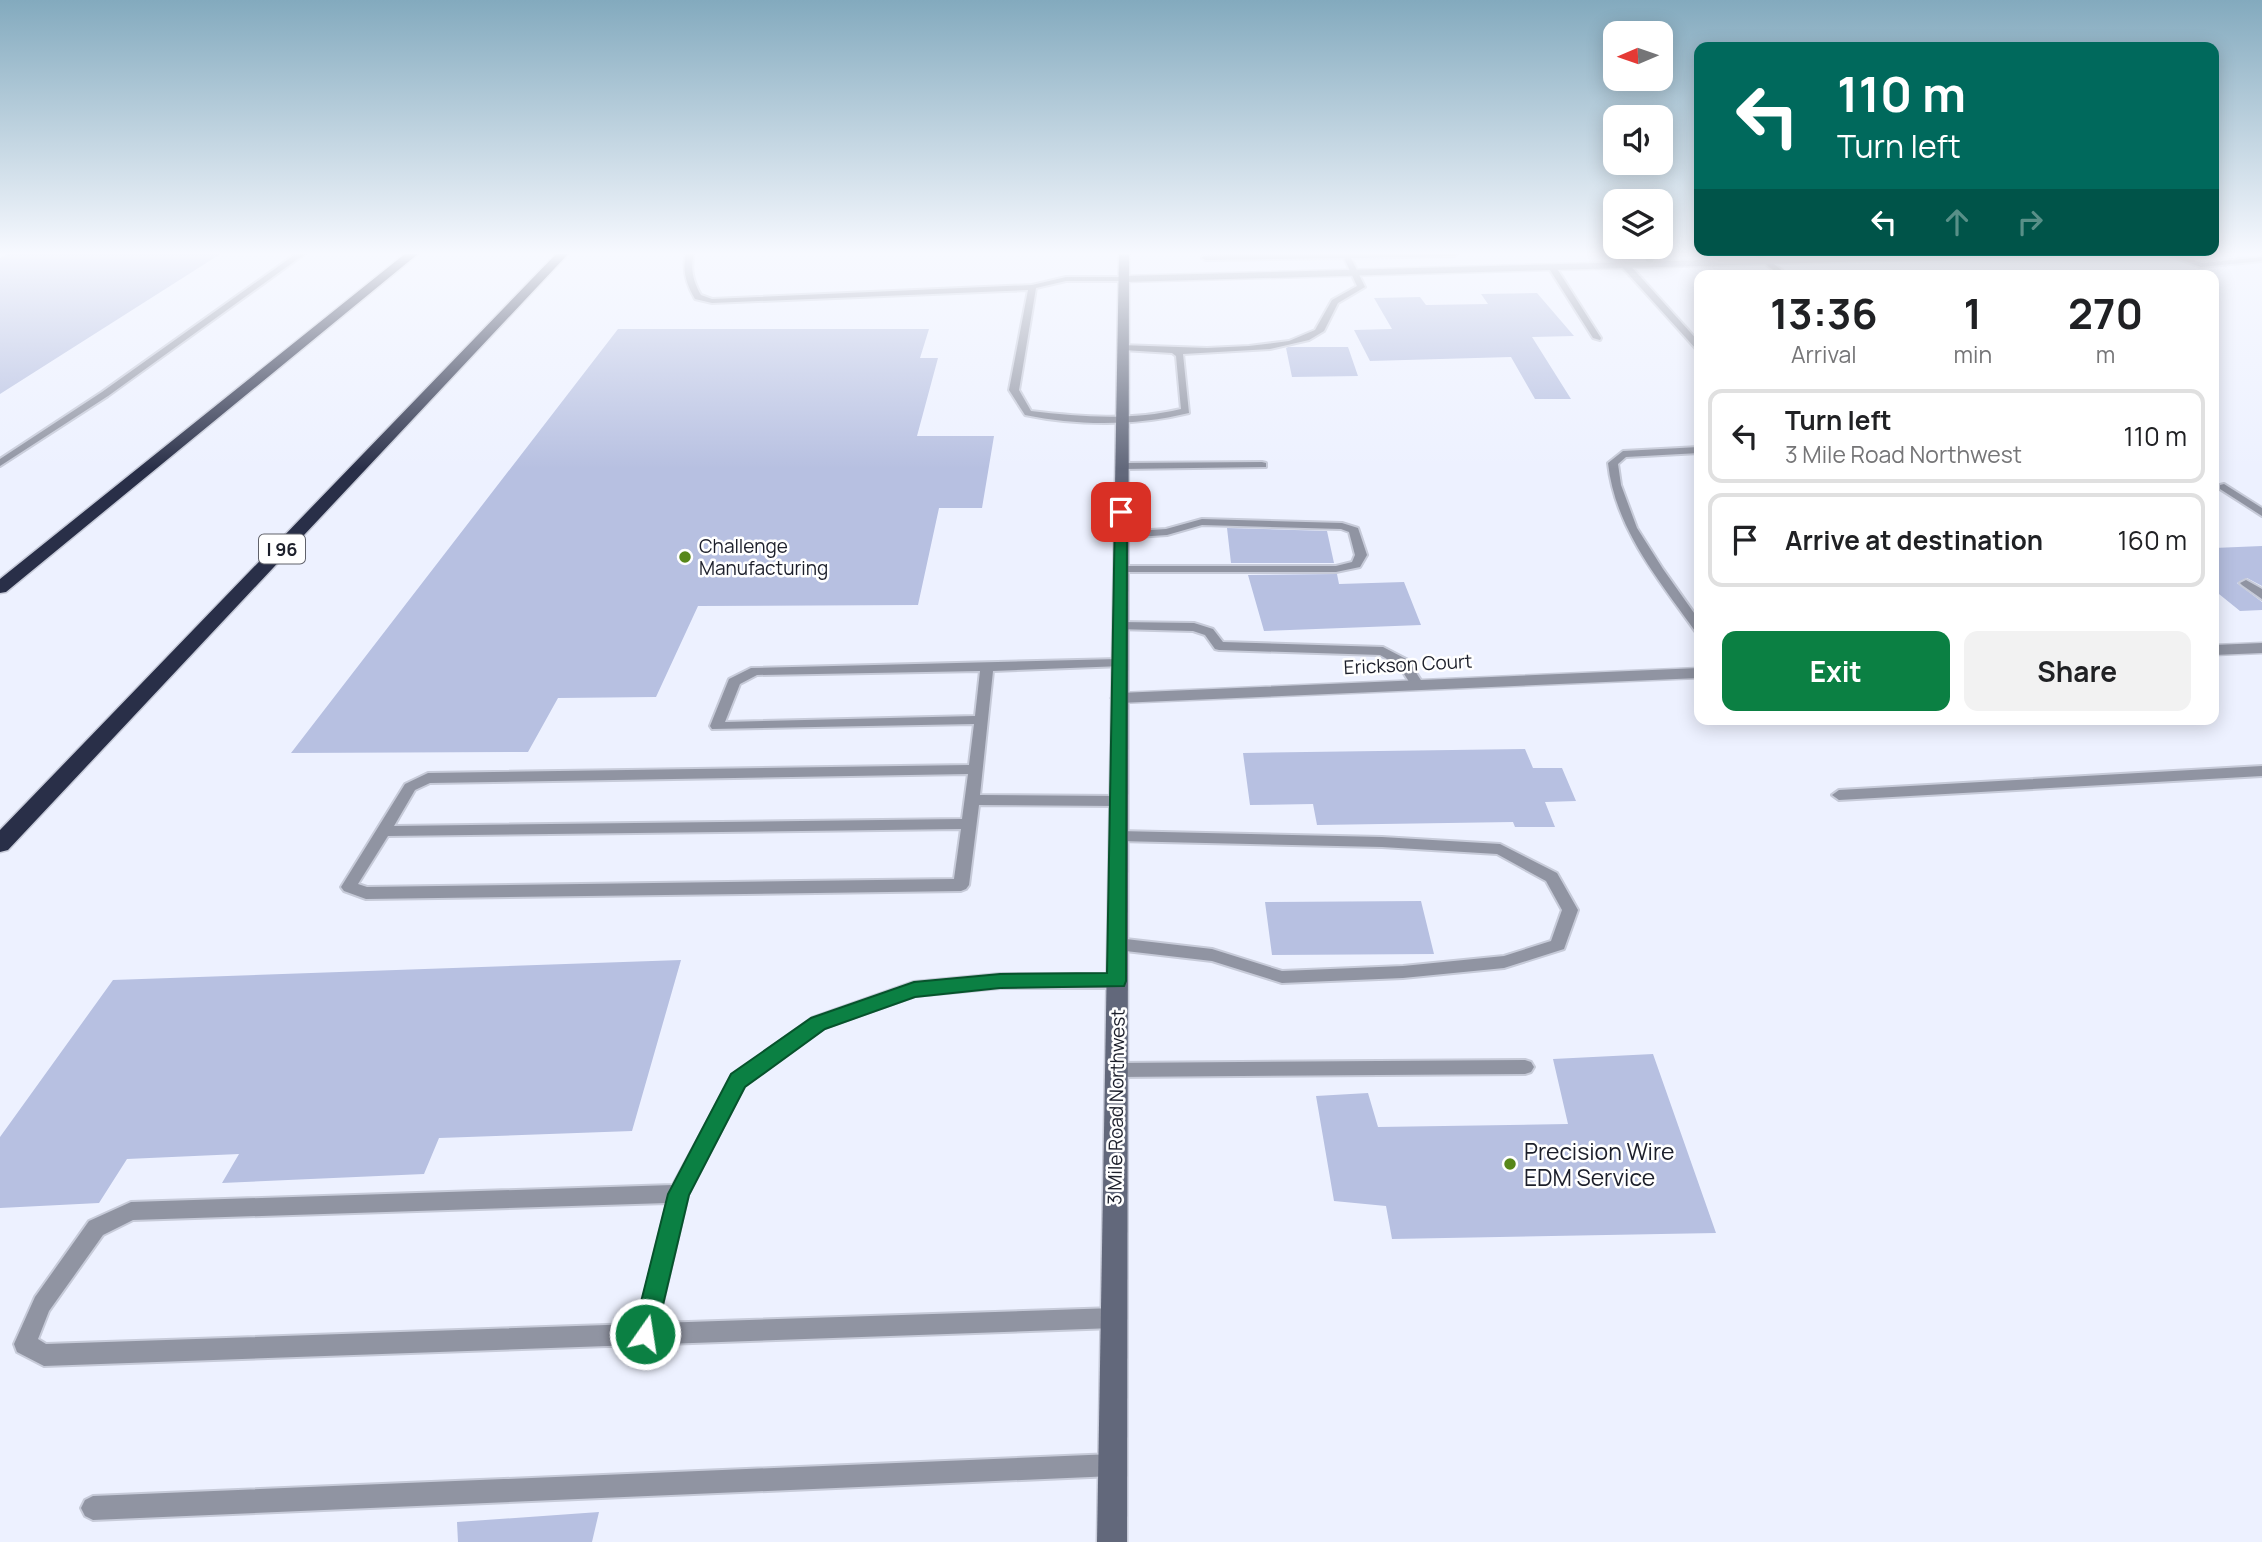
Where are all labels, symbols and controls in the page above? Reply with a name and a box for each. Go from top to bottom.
north arrow [1603,21,1673,91]
map controls [1603,21,1673,259]
text: 110 m [1837,60,1966,127]
icon: left [1722,70,1813,161]
button: sound [1603,105,1673,175]
text: Turn left [1837,124,1961,168]
button: layers [1603,189,1673,259]
icon: left [1865,203,1903,241]
icon: ahead [1938,203,1976,241]
icon: right [2011,203,2049,241]
text: 13:36 [1770,284,1878,342]
text: 1 [1964,284,1982,342]
text: 270 [2068,284,2143,342]
text: Arrival [1791,338,1857,370]
text: min [1954,338,1992,370]
text: m [2096,338,2115,370]
text: Turn left [1785,402,1892,438]
icon: left [1726,417,1764,455]
text: 110 m [2124,418,2187,454]
text: 3 Mile Road Northwest [1785,438,2022,470]
pin [1091,482,1151,542]
icon: arrive [1102,493,1140,531]
icon: arrive [1726,521,1764,559]
text: Arrive at destination [1785,522,2043,558]
text: 160 m [2118,522,2187,558]
place label: Challenge Manufacturing [699,533,828,581]
road number: I 96 [259,534,305,564]
marker: Challenge Manufacturing [677,549,693,565]
button: Exit [1722,631,1950,711]
button: Share [1964,631,2191,711]
street label: Erickson Court [1343,648,1473,680]
street label: 3 Mile Road Northwest [1101,1009,1131,1205]
place label: Precision Wire EDM Service [1524,1135,1674,1193]
marker: Precision Wire EDM Service [1502,1156,1518,1172]
position arrow [608,1297,682,1371]

